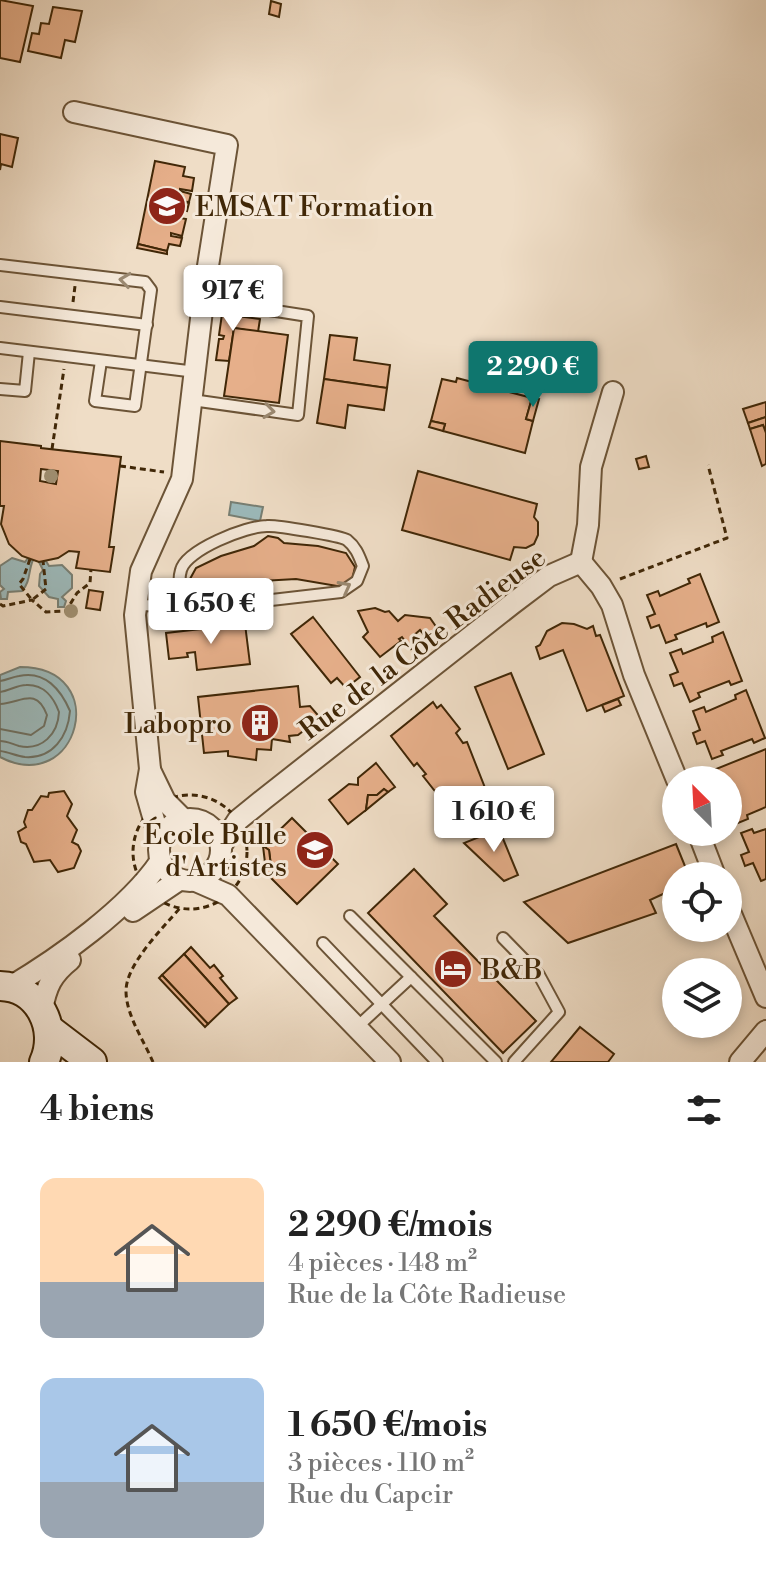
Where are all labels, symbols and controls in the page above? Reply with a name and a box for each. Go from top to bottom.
school or university icon: EMSAT Formation [146,185,188,227]
place label: EMSAT Formation [195,190,434,225]
pin: 917 € [177,265,289,333]
one-way arrow [118,272,132,289]
text: 917 € [202,275,264,307]
pin: 2 290 € [459,341,607,409]
text: 2 290 € [486,351,580,383]
one-way arrow [263,402,276,419]
street label: Rue de la Côte Radieuse [293,540,553,748]
pin: 1 650 € [137,578,285,646]
one-way arrow [337,581,351,596]
text: 1 650 € [166,588,256,620]
building icon: Labopro [239,702,281,744]
place label: Labopro [124,707,232,742]
north arrow [662,766,742,846]
map controls [662,766,742,1038]
pin: 1 610 € [420,786,568,854]
text: 1 610 € [452,796,536,828]
place label: École Bulle d'Artistes [143,816,287,885]
school or university icon: École Bulle d'Artistes [294,829,336,871]
button: locate [662,862,742,942]
hotel icon: B&B [432,948,474,990]
place label: B&B [480,953,543,988]
button: layers [662,958,742,1038]
icon: filters [682,1088,726,1132]
text: 4 biens [40,1089,154,1131]
text: 2 290 €/mois [288,1205,493,1247]
icon: home [104,1210,200,1306]
text: 4 pièces · 148 m² [288,1247,477,1279]
text: Rue de la Côte Radieuse [288,1279,566,1311]
text: 1 650 €/mois [288,1405,487,1447]
icon: home [104,1410,200,1506]
text: 3 pièces · 110 m² [288,1447,474,1479]
text: Rue du Capcir [288,1479,453,1511]

